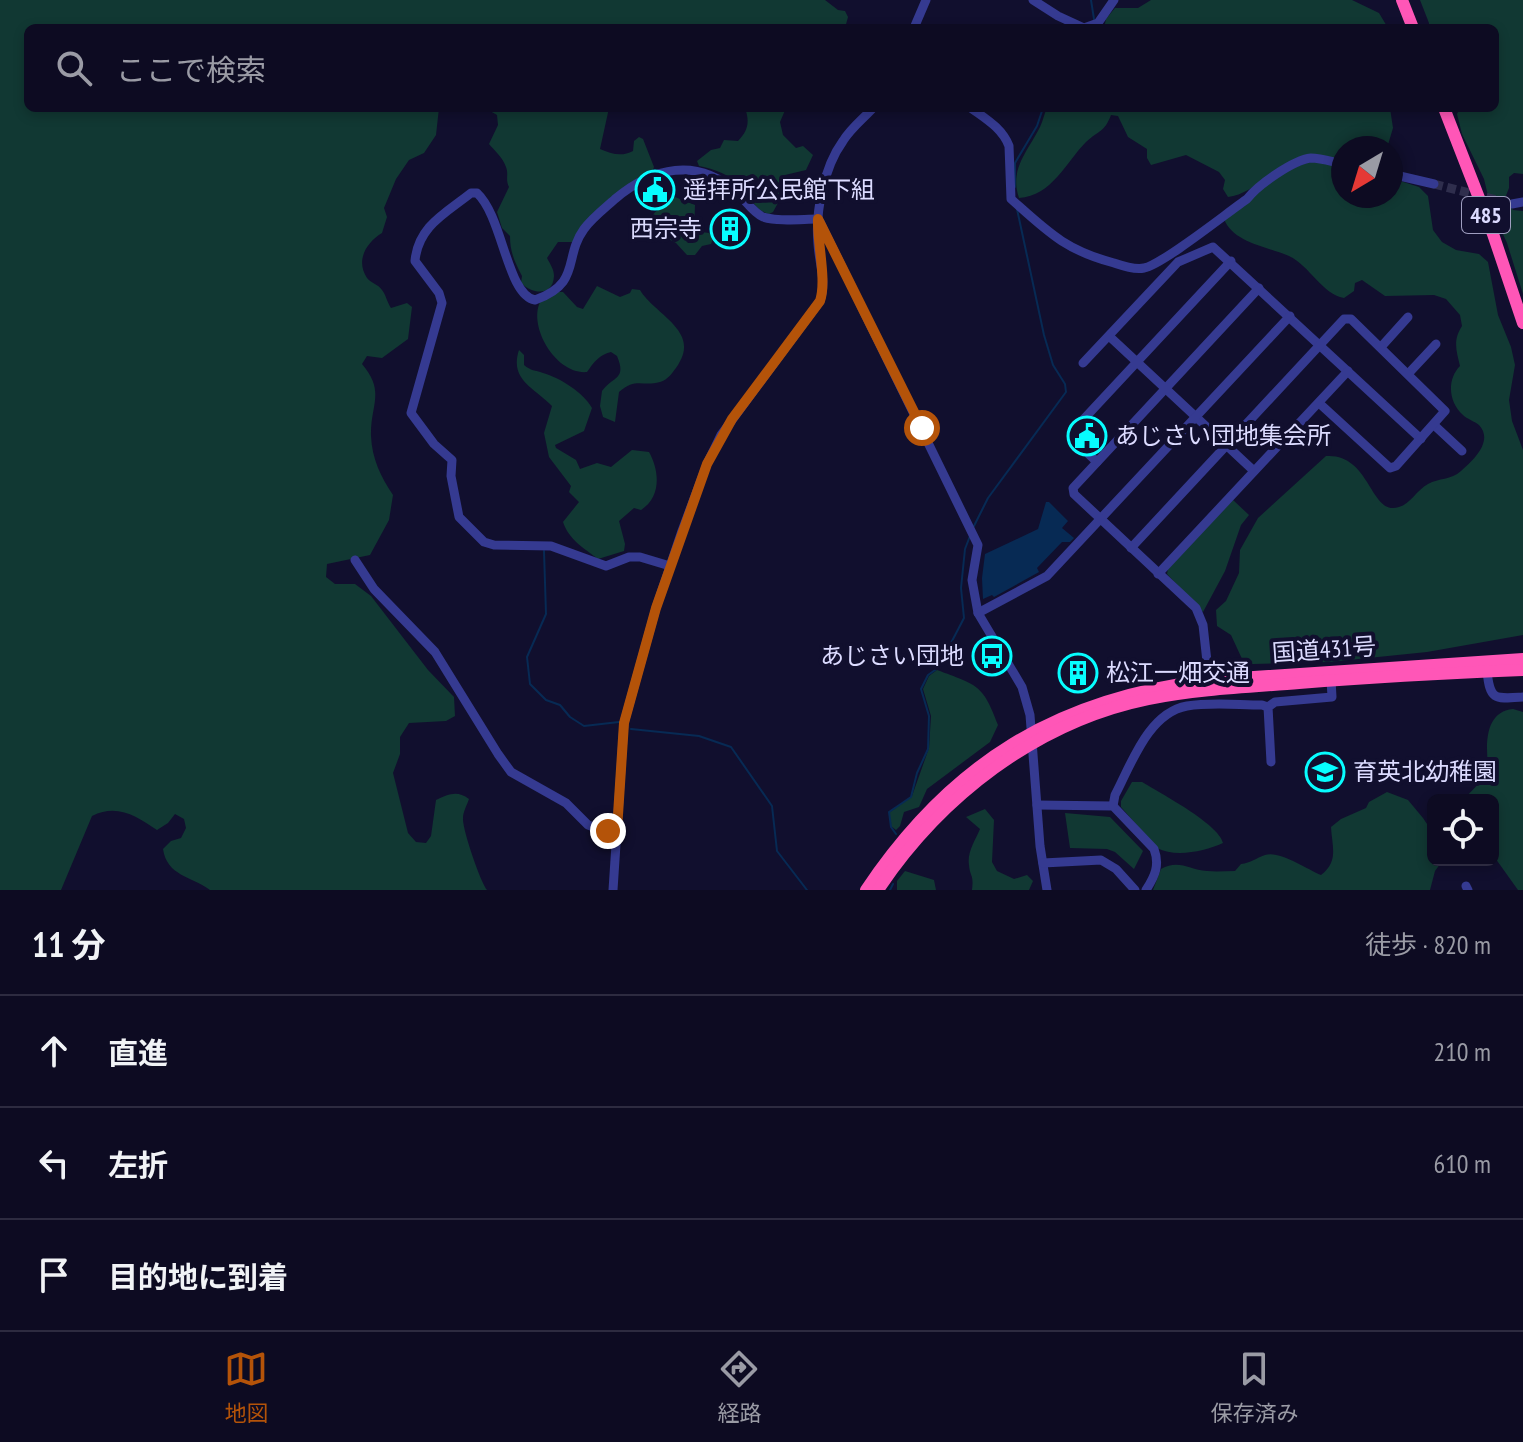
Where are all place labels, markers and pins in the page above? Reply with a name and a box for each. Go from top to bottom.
public building icon: 遥拝所公民館下組 [634,169,676,211]
place label: 遥拝所公民館下組 [683,174,875,205]
building icon: 西宗寺 [709,208,751,250]
place label: 西宗寺 [630,213,702,244]
public building icon: あじさい団地集会所 [1066,415,1108,457]
place label: あじさい団地集会所 [1115,420,1331,451]
bus stop icon: あじさい団地 [971,635,1013,677]
place label: あじさい団地 [820,640,964,671]
building icon: 松江一畑交通 [1057,652,1099,694]
place label: 松江一畑交通 [1106,657,1250,688]
school or university icon: 育英北幼稚園 [1304,751,1346,793]
place label: 育英北幼稚園 [1353,756,1497,787]

